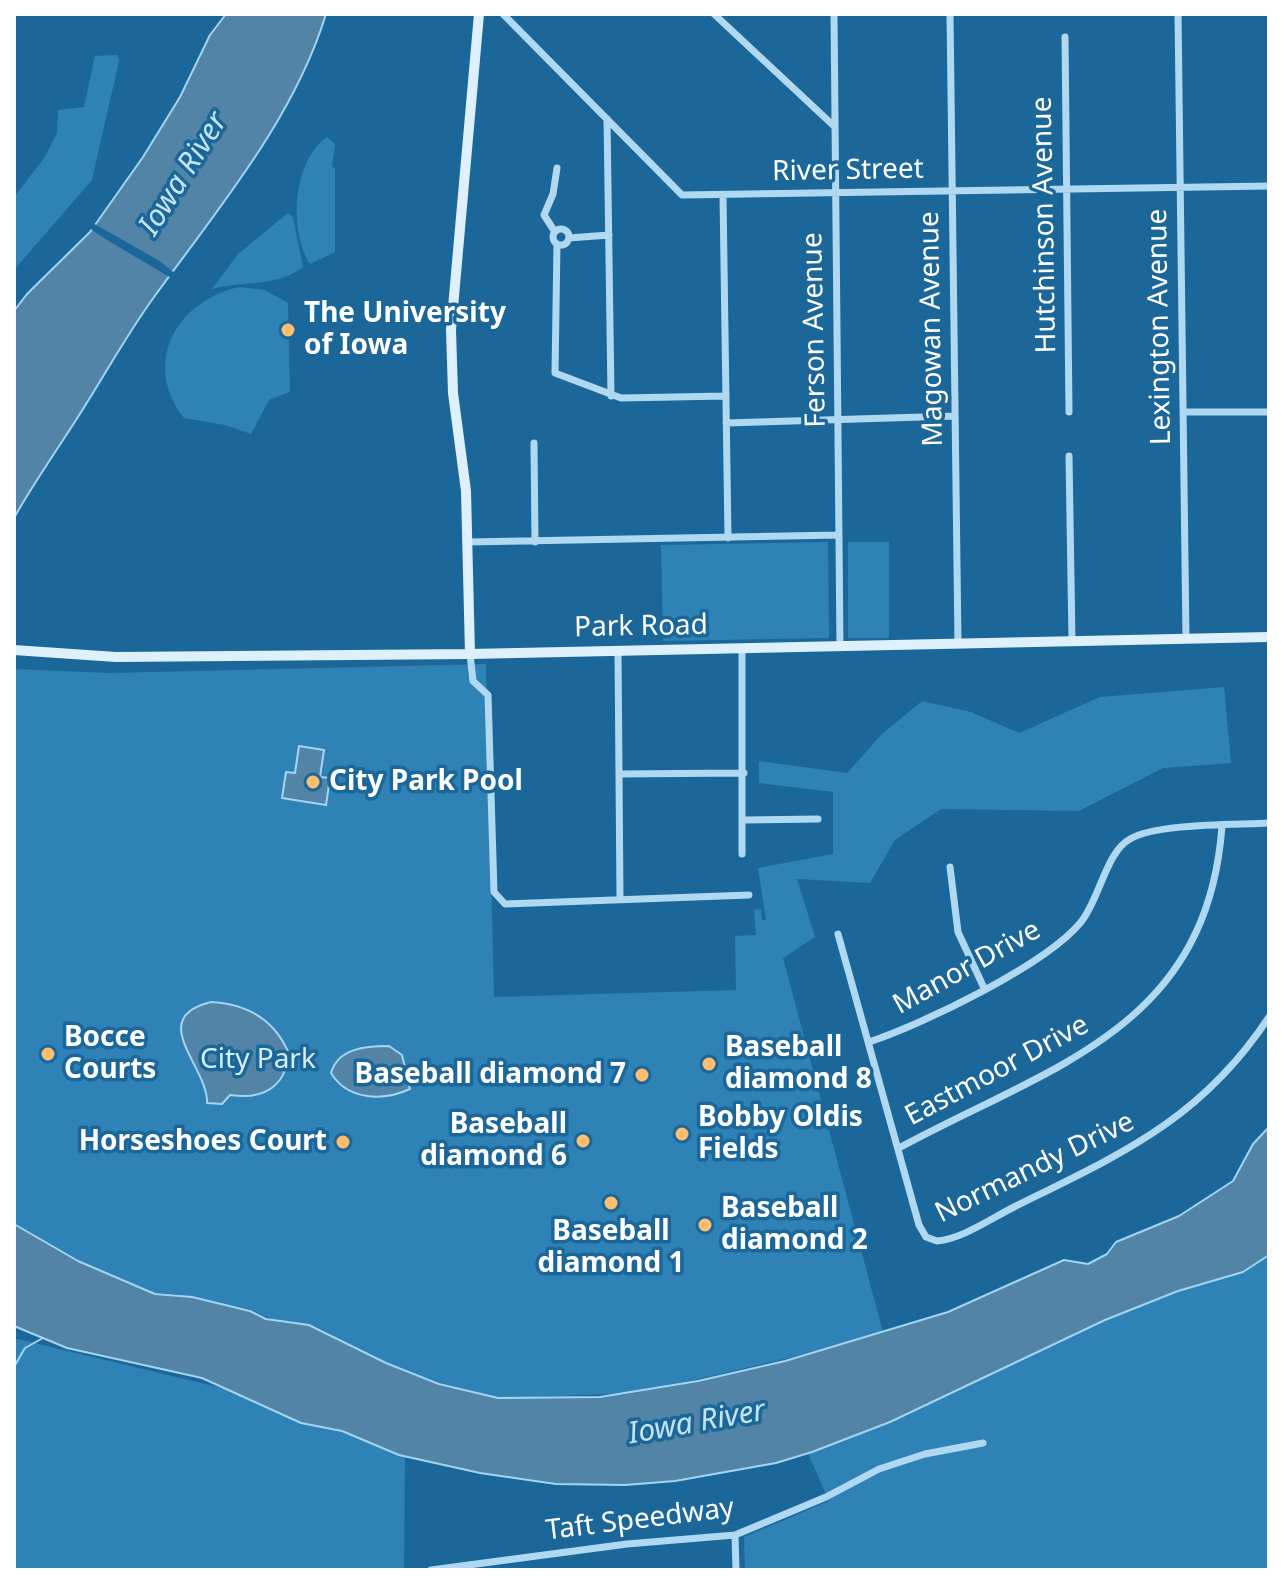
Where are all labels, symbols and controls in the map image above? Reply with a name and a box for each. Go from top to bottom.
street label: Hutchinson Avenue [1026,96,1064,354]
water label: Iowa River [132,106,236,242]
street label: River Street [772,153,924,189]
street label: Lexington Avenue [1141,209,1179,445]
street label: Magowan Avenue [913,211,951,447]
street label: Ferson Avenue [796,232,834,428]
place label: The University of Iowa [304,297,506,363]
marker: The University of Iowa [279,321,297,339]
street label: Park Road [574,609,708,645]
place label: City Park Pool [329,765,523,799]
marker: City Park Pool [304,773,322,791]
street label: Manor Drive [887,914,1047,1022]
street label: Eastmoor Drive [900,1009,1094,1133]
place label: Bocce Courts [64,1021,156,1087]
place label: Baseball diamond 8 [725,1031,872,1097]
park label: City Park [200,1043,316,1077]
marker: Bocce Courts [39,1045,57,1063]
marker: Baseball diamond 8 [700,1055,718,1073]
place label: Baseball diamond 7 [355,1058,626,1092]
marker: Baseball diamond 7 [633,1066,651,1084]
place label: Bobby Oldis Fields [698,1101,863,1167]
street label: Normandy Drive [930,1105,1140,1231]
place label: Baseball diamond 6 [420,1108,567,1174]
place label: Horseshoes Court [79,1125,327,1159]
marker: Bobby Oldis Fields [673,1125,691,1143]
marker: Baseball diamond 6 [574,1132,592,1150]
marker: Horseshoes Court [334,1133,352,1151]
place label: Baseball diamond 2 [721,1192,868,1258]
marker: Baseball diamond 1 [602,1194,620,1212]
place label: Baseball diamond 1 [538,1215,684,1281]
marker: Baseball diamond 2 [696,1216,714,1234]
water label: Iowa River [626,1393,768,1453]
street label: Taft Speedway [544,1492,736,1548]

